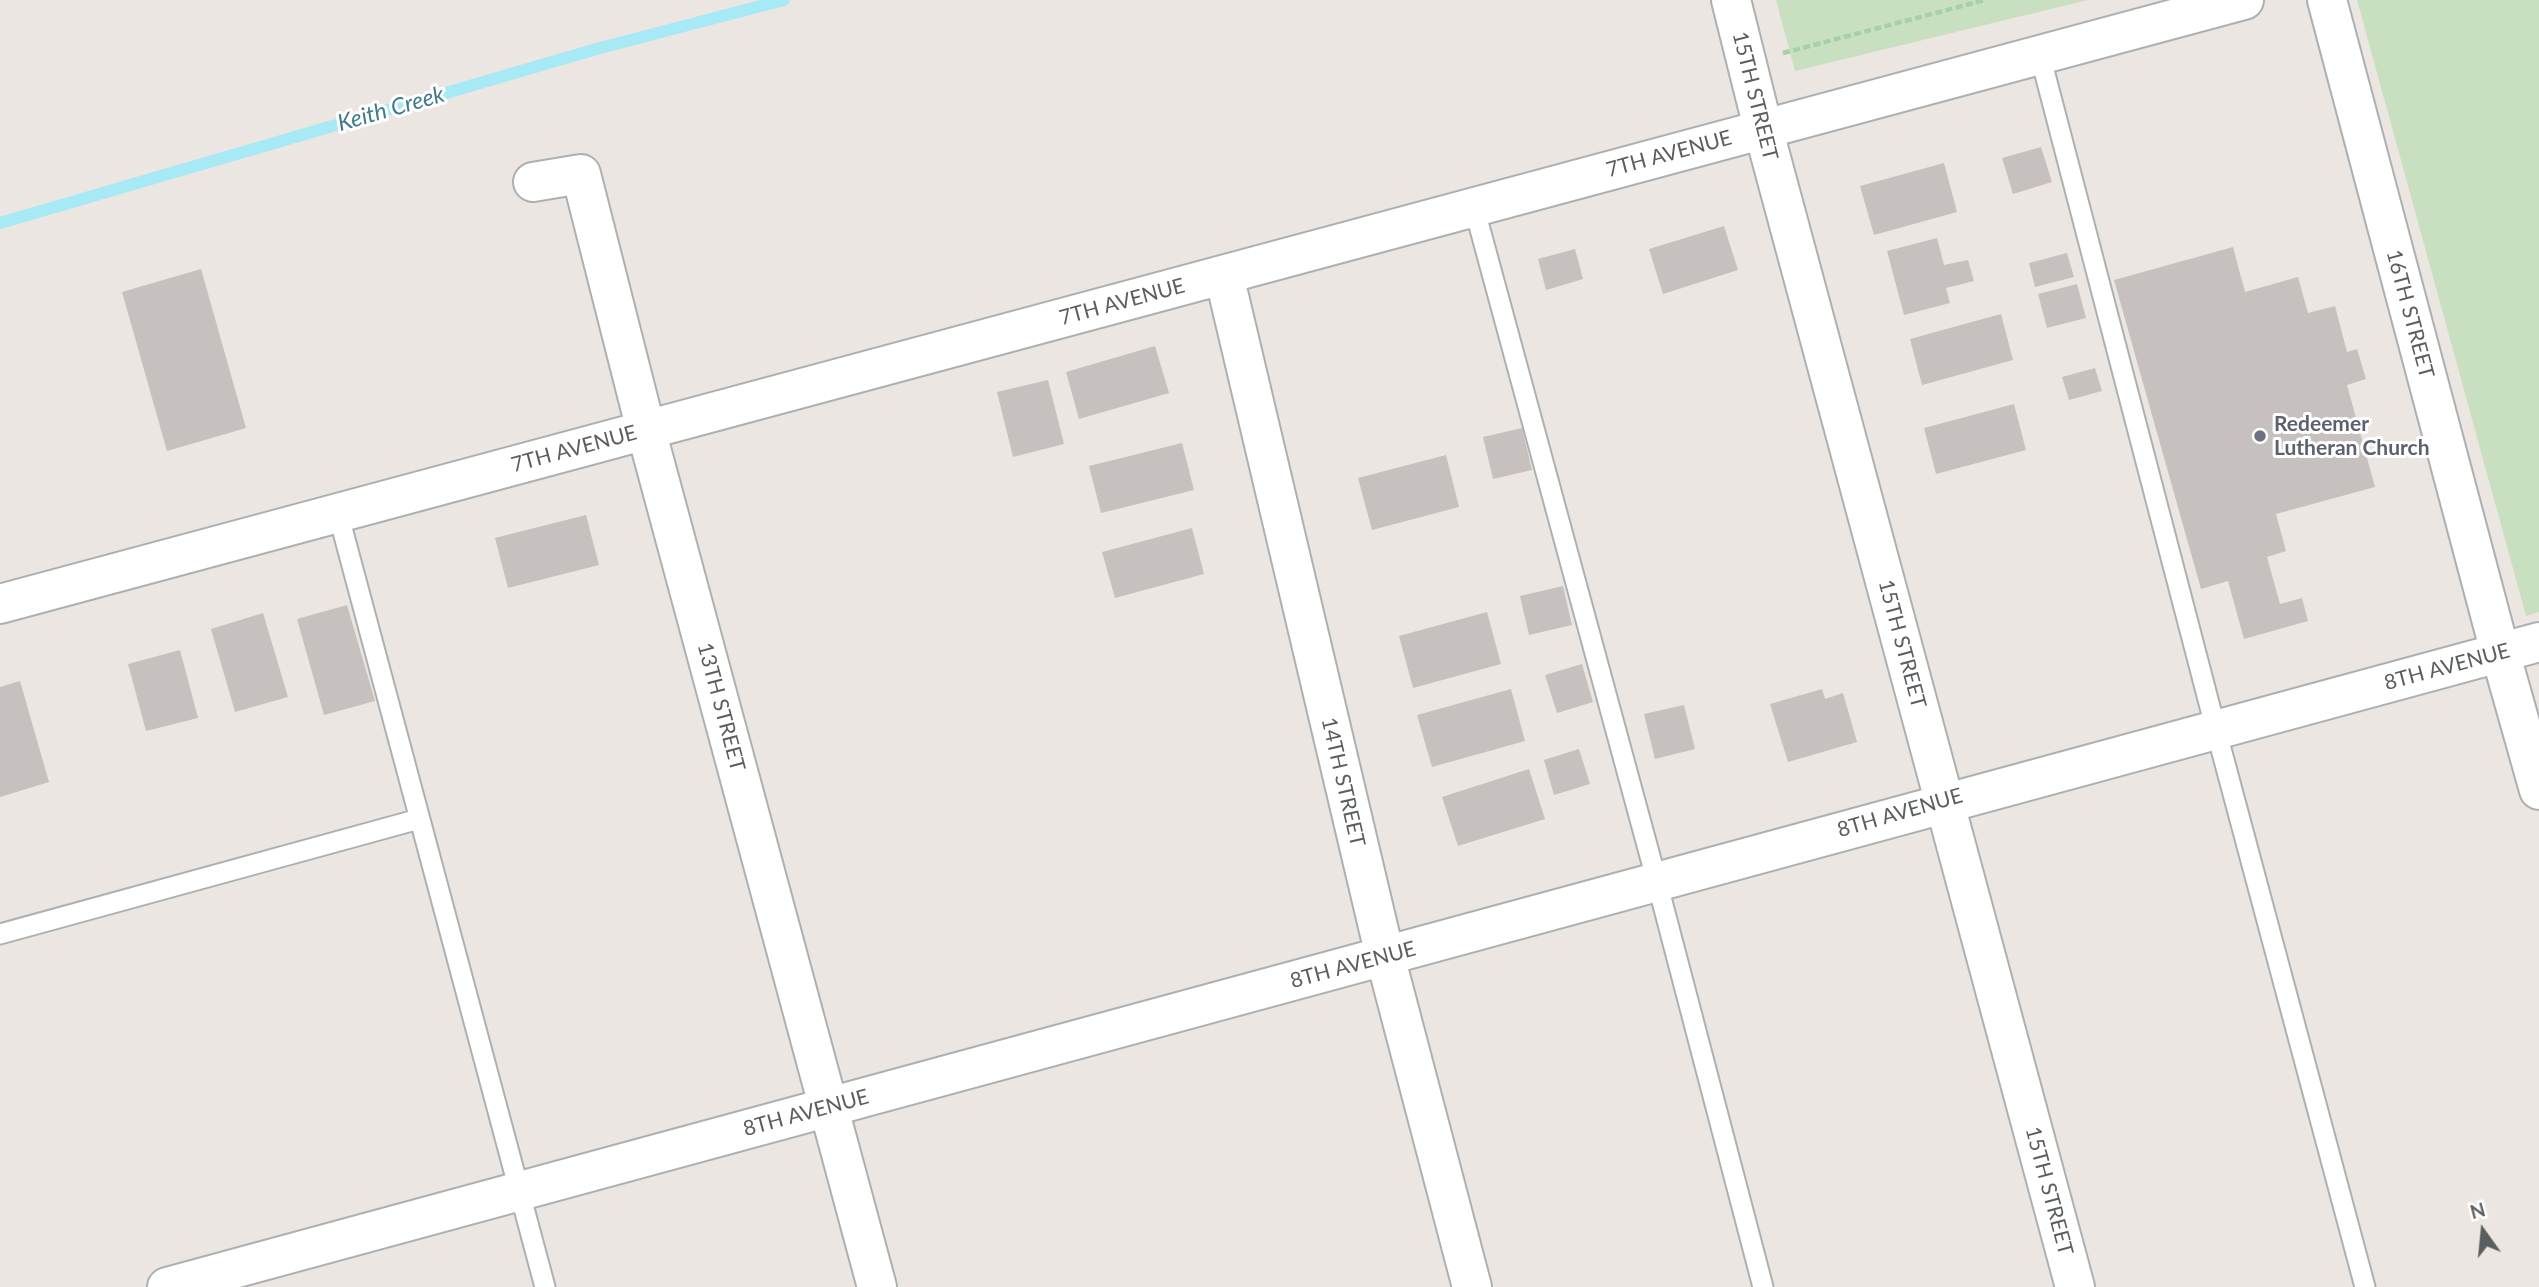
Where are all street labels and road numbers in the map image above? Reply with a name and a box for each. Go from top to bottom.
street label: 15TH STREET [1727,29,1783,163]
street label: 7TH AVENUE [1603,125,1735,183]
street label: 16TH STREET [2381,247,2439,381]
street label: 7TH AVENUE [1056,273,1188,331]
street label: 7TH AVENUE [508,420,640,478]
street label: 15TH STREET [1873,577,1931,711]
street label: 8TH AVENUE [2381,638,2513,696]
street label: 13TH STREET [692,640,750,774]
street label: 14TH STREET [1316,715,1370,849]
street label: 8TH AVENUE [1835,783,1965,843]
street label: 8TH AVENUE [1287,936,1419,994]
street label: 8TH AVENUE [740,1084,872,1142]
street label: 15TH STREET [2020,1124,2078,1258]

